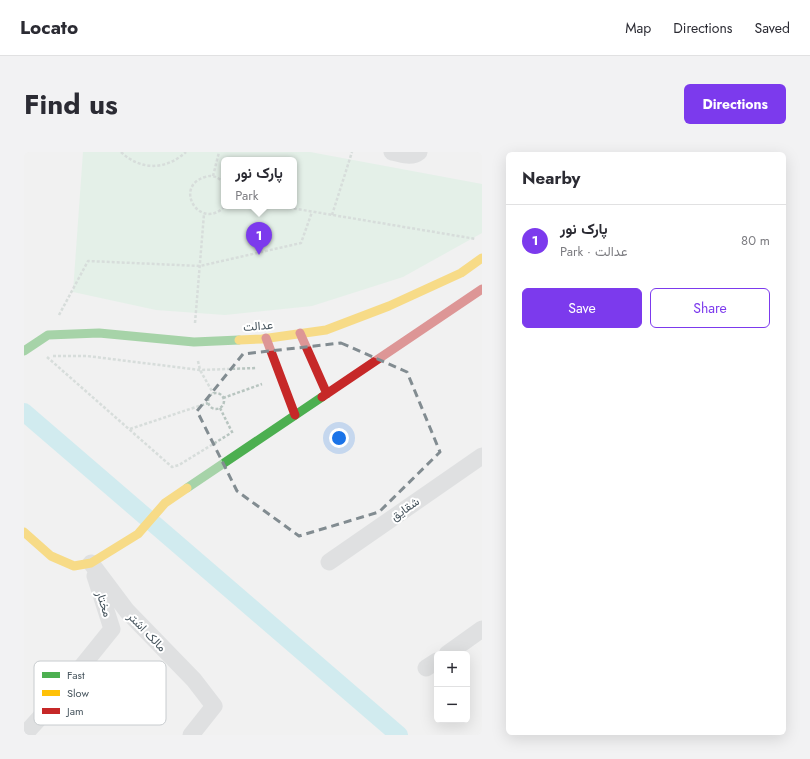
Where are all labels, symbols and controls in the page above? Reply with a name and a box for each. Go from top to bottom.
text: Locato [20,14,78,41]
text: Map [625,18,651,38]
text: Directions [673,18,733,38]
text: Saved [755,18,790,38]
text: Find us [24,84,118,125]
button: Directions [684,84,786,124]
popup [221,157,297,209]
text: پارک نور [235,162,283,184]
text: Nearby [522,166,580,190]
text: Park [235,186,258,205]
text: پارک نور [560,218,608,240]
pin: 1 [246,222,272,255]
text: 1 [532,231,538,250]
text: 80 m [741,231,770,250]
text: Park · عدالت [560,242,627,261]
button: Save [522,288,642,328]
button: Share [650,288,770,328]
street label: عدالت [242,316,274,336]
your location [329,428,349,448]
street label: شقایق [387,493,423,525]
street label: مختار [91,588,117,619]
street label: مالک اشتر [123,607,171,656]
map controls [434,651,470,723]
button: + [434,651,470,687]
legend [34,661,166,725]
text: Fast [67,667,85,683]
text: Slow [67,685,89,701]
button: − [434,687,470,723]
text: Jam [65,703,84,719]

